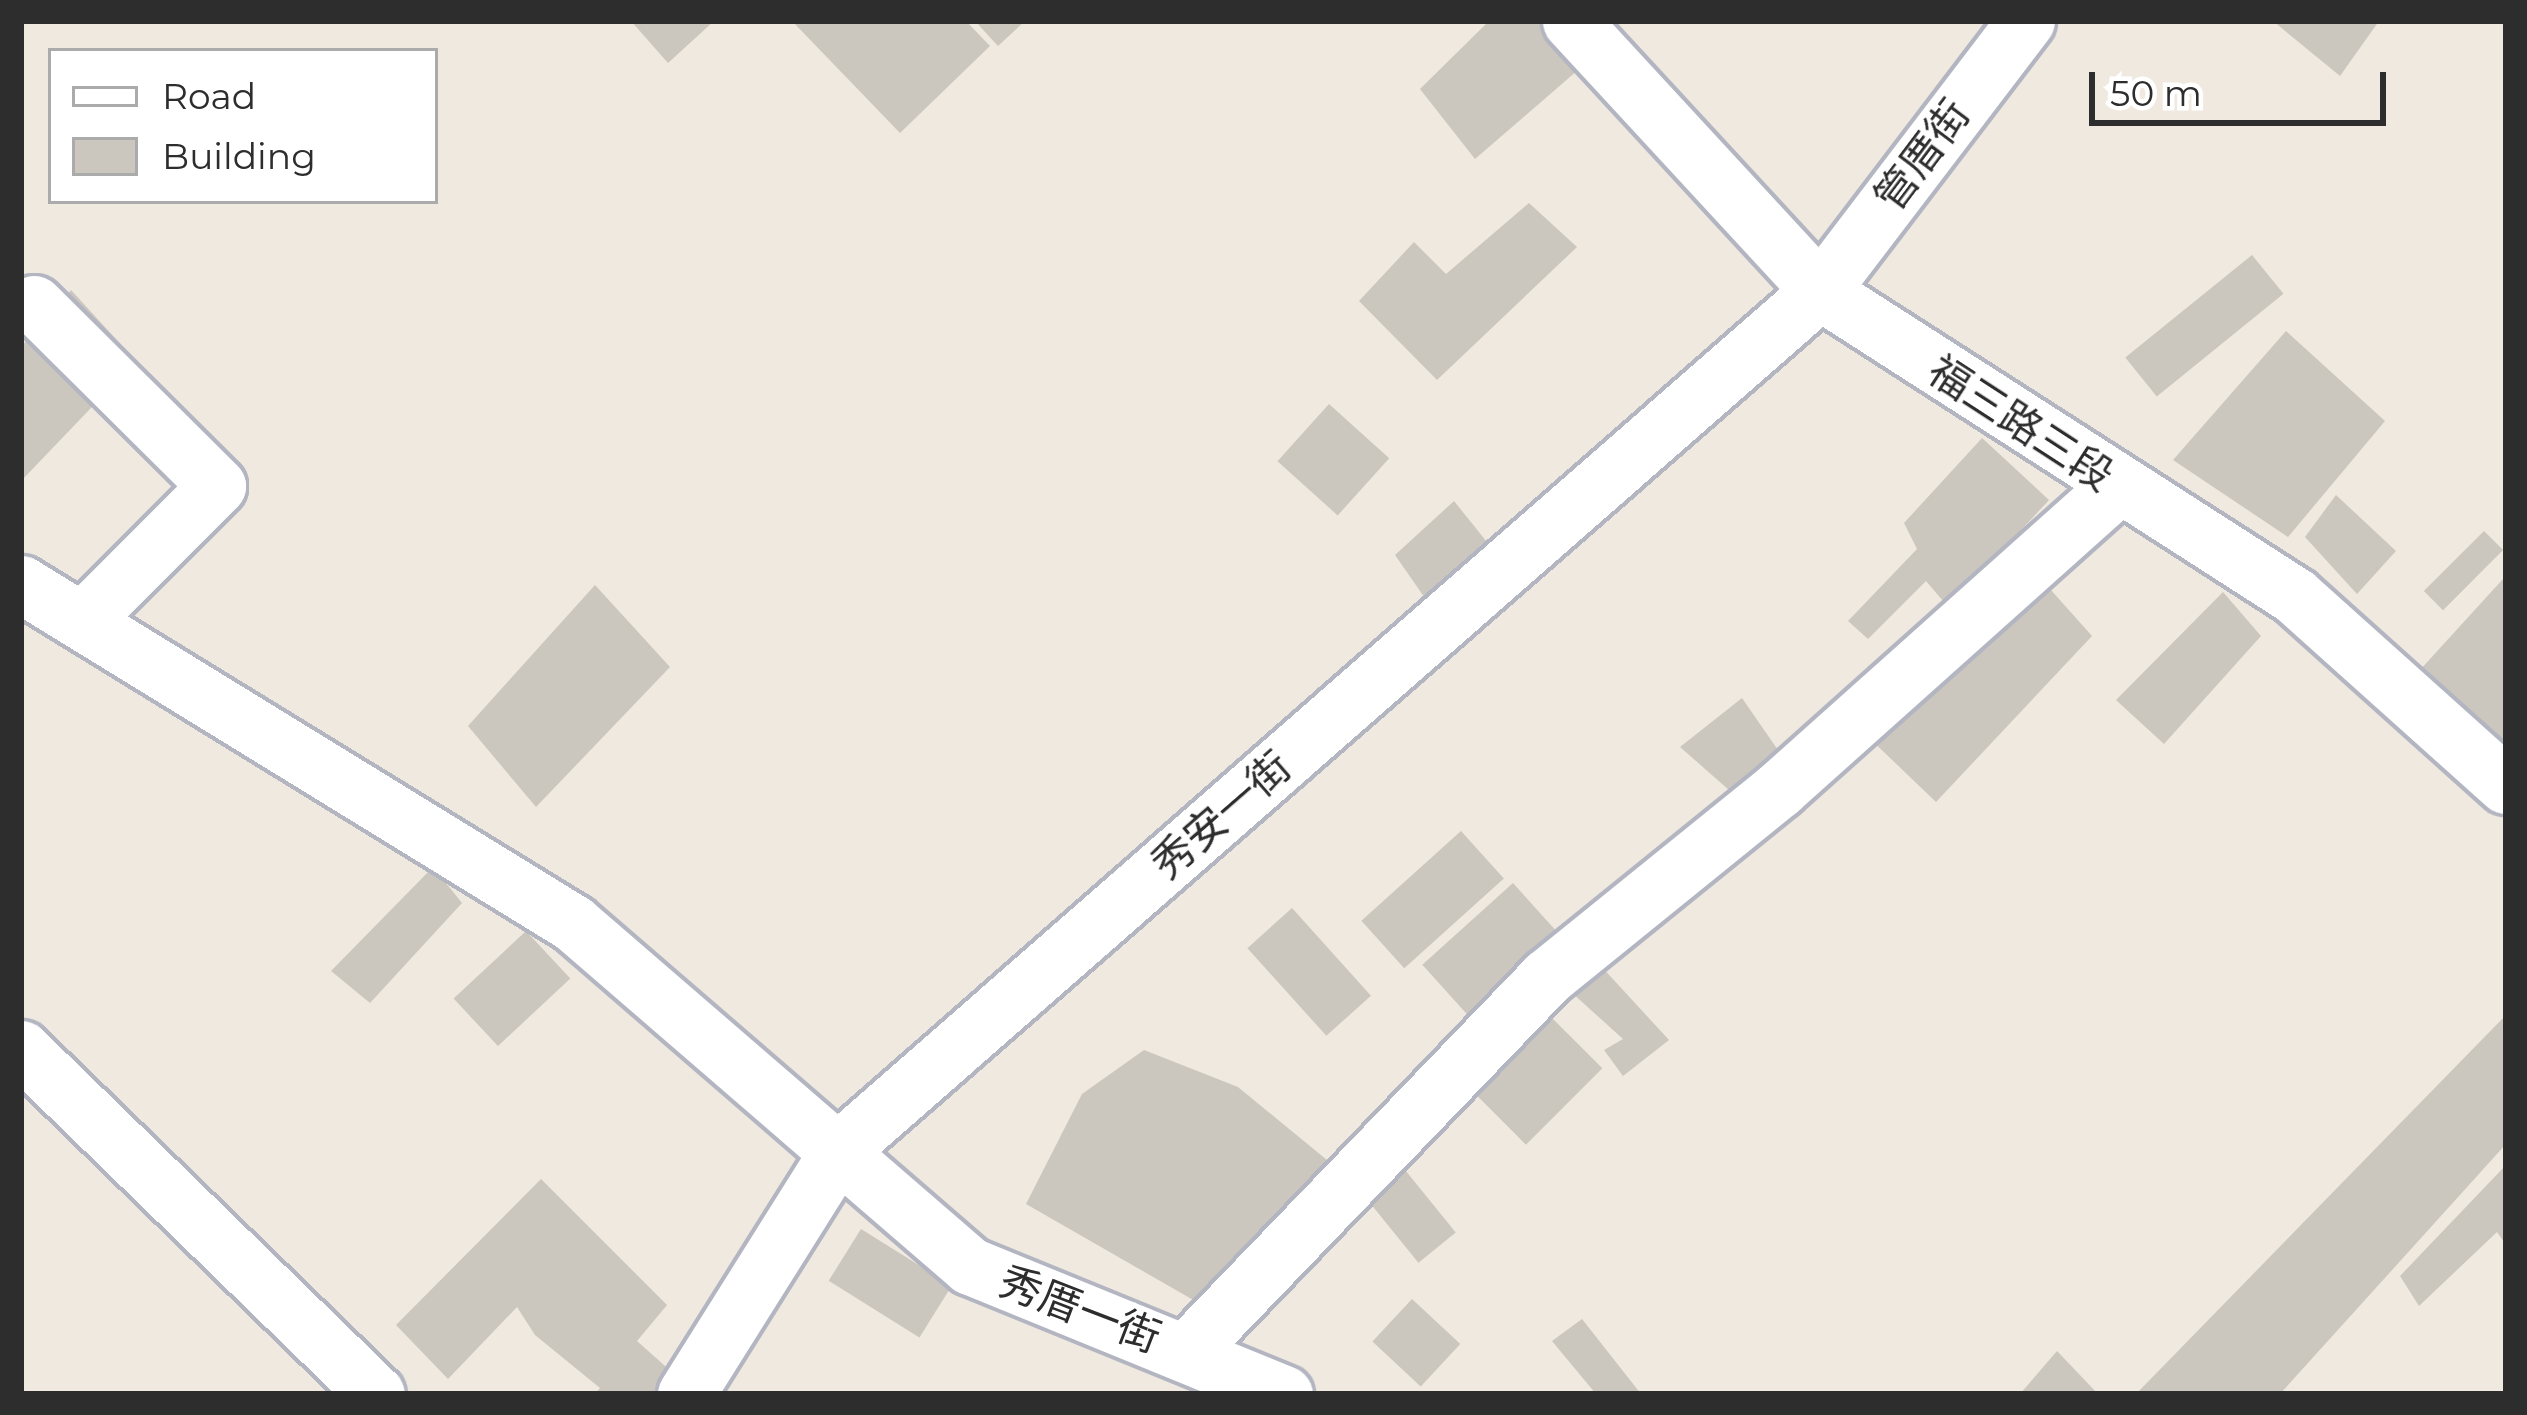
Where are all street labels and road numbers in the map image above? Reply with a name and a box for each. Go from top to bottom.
street label: 管厝街 [1864,90,1980,220]
street label: 福三路三段 [1919,345,2123,501]
street label: 秀安一街 [1141,741,1301,889]
street label: 秀厝一街 [993,1255,1167,1363]

